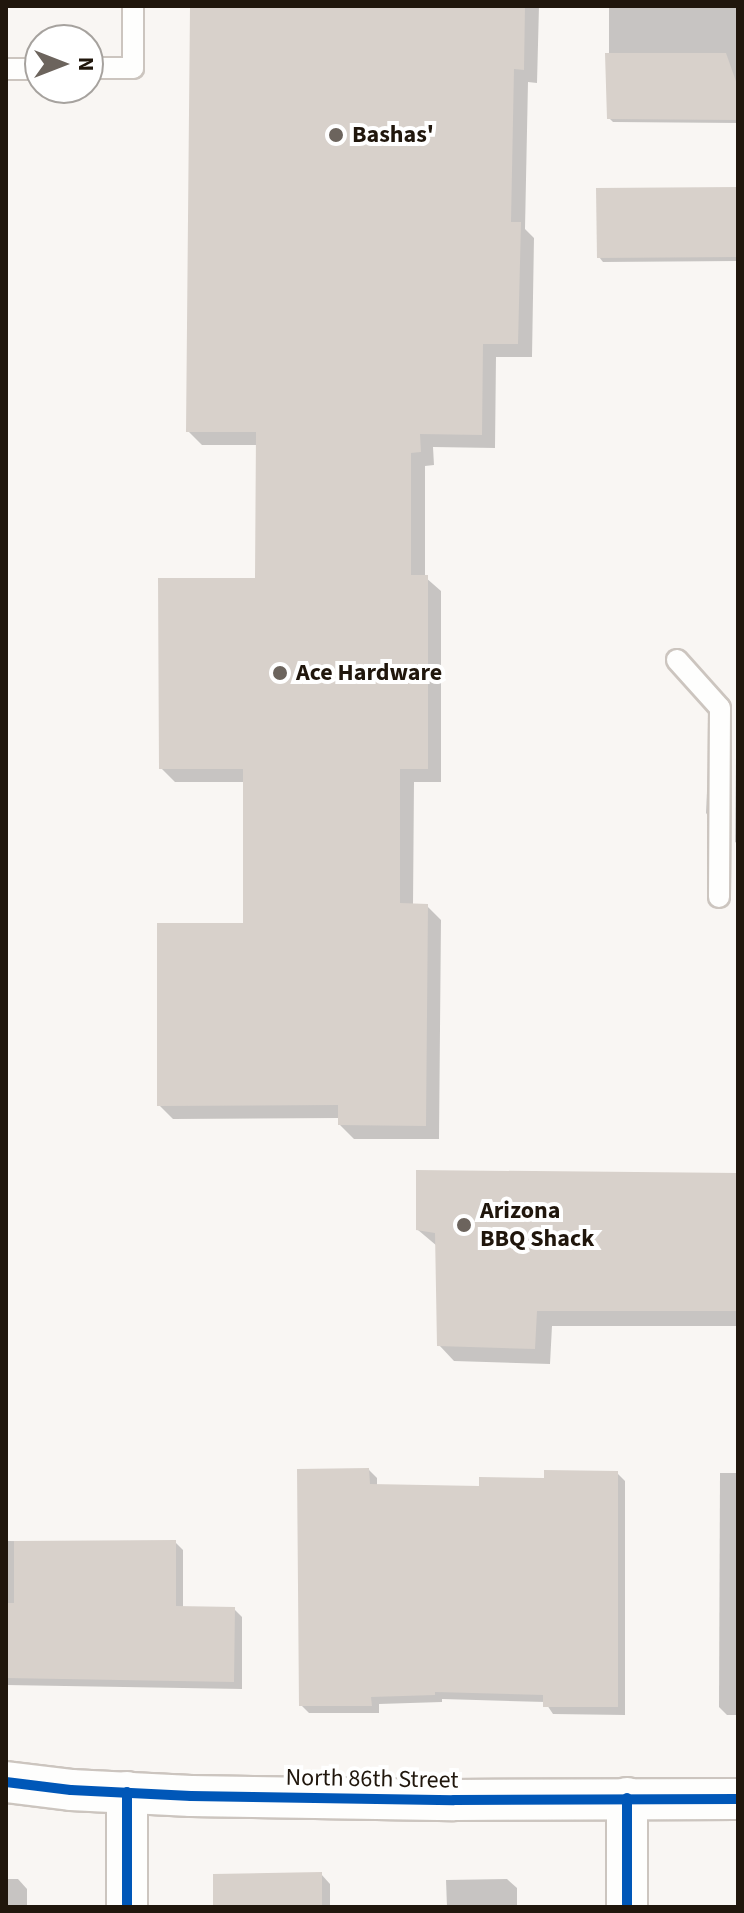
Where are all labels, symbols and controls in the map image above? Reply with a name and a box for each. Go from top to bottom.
north arrow [24,24,104,104]
text: N [70,57,102,71]
place label: Bashas' [352,121,434,149]
marker: Bashas' [327,126,345,144]
place label: Ace Hardware [296,659,442,687]
marker: Ace Hardware [271,664,289,682]
place label: Arizona BBQ Shack [480,1197,594,1253]
marker: Arizona BBQ Shack [455,1216,473,1234]
street label: North 86th Street [285,1763,459,1795]

